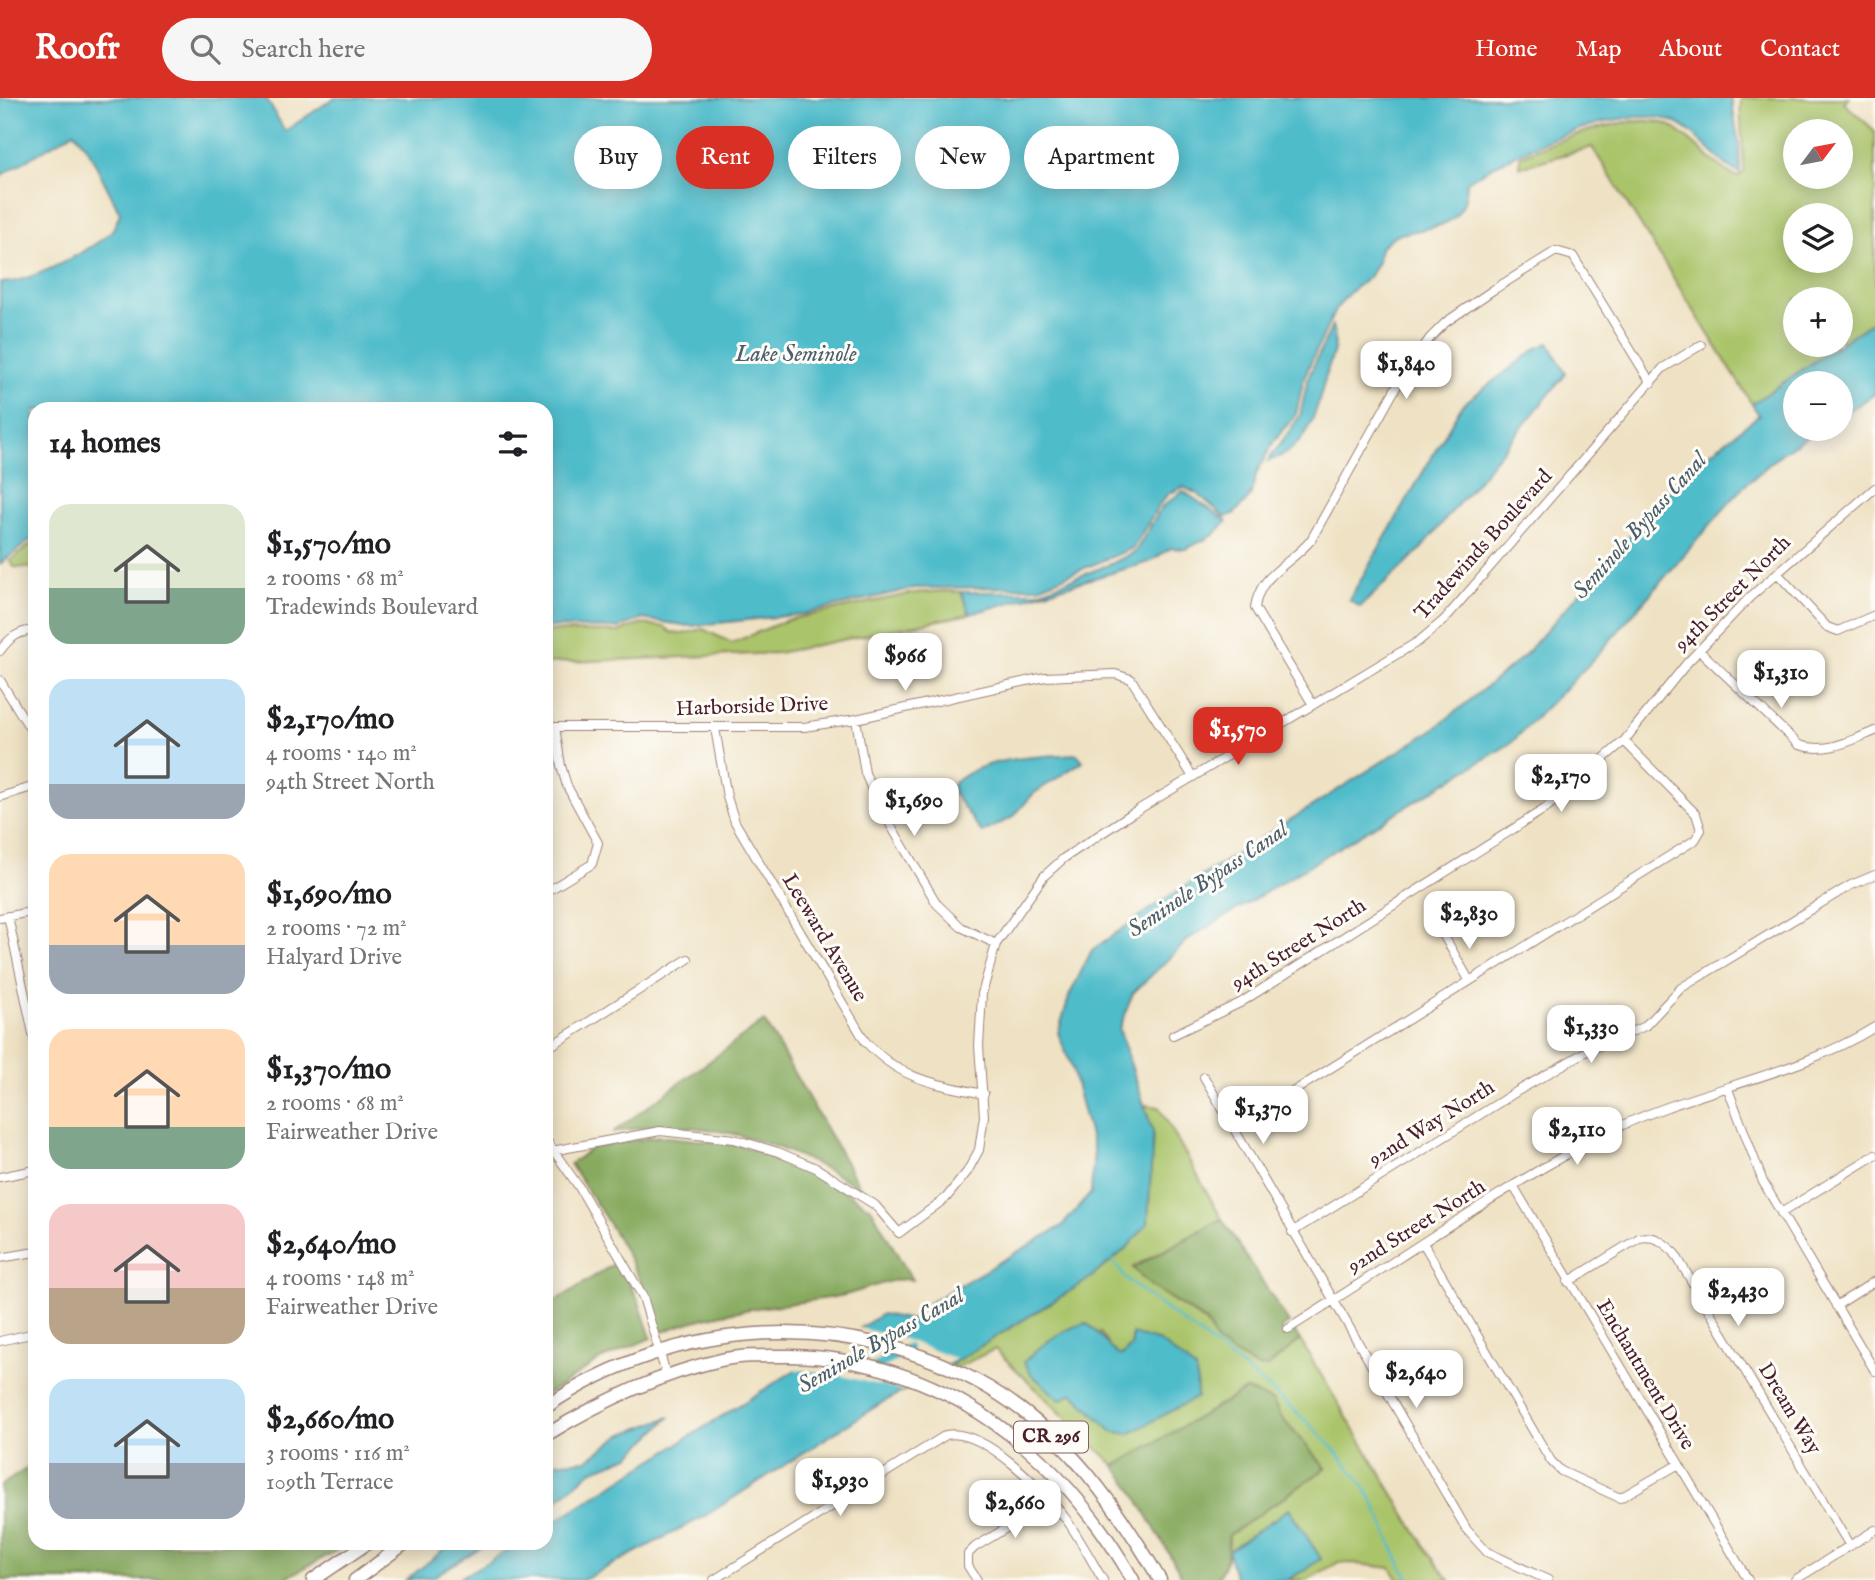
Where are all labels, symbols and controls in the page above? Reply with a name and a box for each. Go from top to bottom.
search box [162,18,652,81]
text: Roofr [35,28,120,70]
icon: search [186,30,224,68]
text: Search here [242,33,365,66]
text: Home [1475,34,1538,65]
text: Map [1576,34,1622,65]
text: About [1660,34,1722,65]
text: Contact [1760,34,1840,65]
north arrow [1783,119,1853,189]
map controls [1783,119,1853,441]
chip: Buy [574,126,662,189]
chip: Rent [676,126,774,189]
chip: Filters [788,126,901,189]
chip: New [915,126,1010,189]
chip: Apartment [1024,126,1179,189]
button: layers [1783,203,1853,273]
button: + [1783,287,1853,357]
water label: Lake Seminole [734,340,857,369]
pin: $1,840 [1349,342,1463,401]
text: $1,840 [1376,349,1436,378]
button: − [1783,371,1853,441]
text: 14 homes [49,425,161,463]
icon: filters [494,425,532,463]
water label: Seminole Bypass Canal [1567,446,1715,605]
street label: Tradewinds Boulevard [1409,463,1559,626]
text: $1,570/mo [266,526,391,564]
street label: 94th Street North [1668,530,1797,659]
icon: home [105,532,189,616]
text: 2 rooms · 68 m² [266,564,404,593]
text: Tradewinds Boulevard [266,593,478,622]
pin: $966 [864,634,946,693]
text: $966 [884,641,926,670]
pin: $1,310 [1724,650,1838,710]
text: $1,310 [1753,658,1809,687]
street label: Harborside Drive [675,691,829,723]
text: $2,170/mo [266,701,394,739]
icon: home [105,707,189,791]
pin: $1,570 [1181,708,1295,767]
text: $1,570 [1209,715,1267,744]
text: 4 rooms · 140 m² [266,739,417,768]
pin: $2,170 [1504,754,1618,814]
text: $2,170 [1531,762,1591,791]
text: 94th Street North [266,768,435,797]
pin: $1,690 [857,778,971,838]
text: $1,690 [885,786,943,815]
water label: Seminole Bypass Canal [1122,815,1295,944]
street label: Leeward Avenue [775,869,873,1007]
text: $1,690/mo [266,876,392,914]
icon: home [105,882,189,966]
pin: $2,830 [1412,892,1526,951]
street label: 94th Street North [1226,893,1371,998]
text: $2,830 [1440,899,1498,928]
text: 2 rooms · 72 m² [266,914,407,943]
text: Halyard Drive [266,943,402,972]
pin: $1,330 [1534,1006,1648,1065]
text: $1,330 [1563,1013,1619,1042]
text: $1,370/mo [266,1051,391,1089]
icon: home [105,1057,189,1141]
street label: 92nd Way North [1363,1075,1500,1174]
pin: $1,370 [1206,1086,1320,1146]
text: 2 rooms · 68 m² [266,1089,404,1118]
text: $1,370 [1234,1094,1292,1123]
pin: $2,110 [1520,1108,1634,1167]
text: $2,110 [1548,1115,1606,1144]
text: Fairweather Drive [266,1118,438,1147]
street label: 92nd Street North [1342,1174,1491,1281]
text: $2,640/mo [266,1226,396,1264]
icon: home [105,1232,189,1316]
text: 4 rooms · 148 m² [266,1264,415,1293]
pin: $2,430 [1681,1268,1795,1328]
text: $2,430 [1707,1276,1769,1305]
water label: Seminole Bypass Canal [793,1281,971,1400]
text: Fairweather Drive [266,1293,438,1322]
street label: Enchantment Drive [1589,1295,1701,1456]
pin: $2,640 [1359,1350,1473,1410]
text: $2,640 [1385,1358,1447,1387]
street label: Dream Way [1751,1358,1827,1460]
text: $2,660/mo [266,1401,394,1439]
icon: home [105,1407,189,1491]
road number: CR 296 [1014,1422,1088,1452]
text: 3 rooms · 116 m² [266,1439,410,1468]
pin: $1,930 [783,1458,897,1518]
text: $1,930 [811,1466,869,1495]
text: 109th Terrace [266,1468,394,1497]
pin: $2,660 [958,1480,1072,1540]
text: $2,660 [985,1488,1045,1517]

